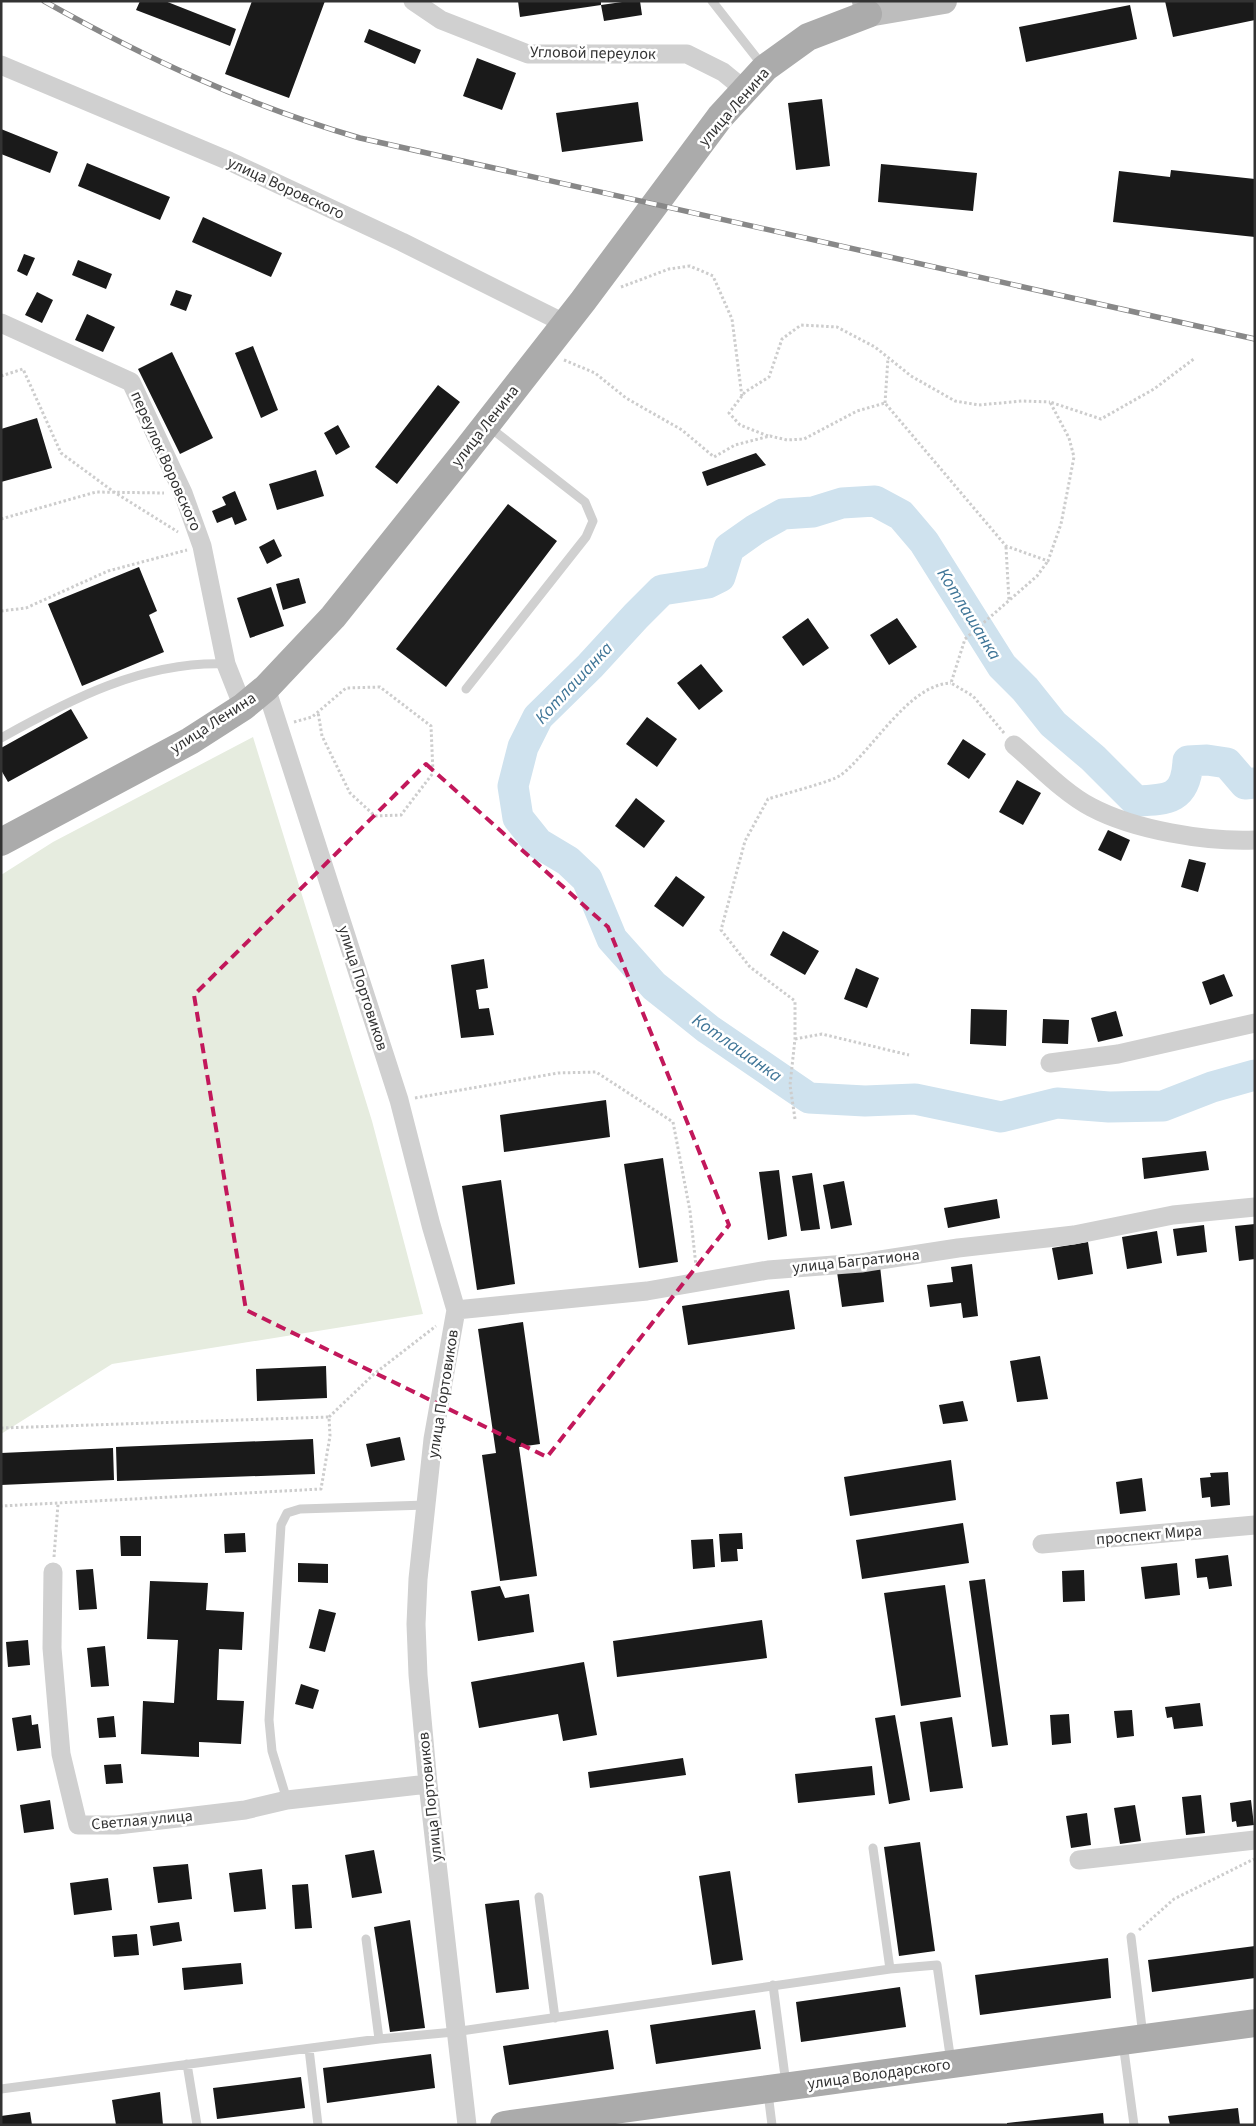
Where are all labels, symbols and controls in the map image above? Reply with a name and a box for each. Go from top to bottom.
street label: Угловой переулок [530,41,656,65]
street label: улица Ленина [693,63,775,151]
street label: улица Воровского [224,151,348,225]
street label: улица Ленина [446,381,524,471]
street label: переулок Воровского [125,387,207,535]
water label: Котлашанка [931,563,1007,665]
water label: Котлашанка [529,636,619,730]
street label: улица Ленина [166,687,260,759]
street label: улица Портовиков [332,923,394,1053]
water label: Котлашанка [687,1008,787,1088]
street label: улица Багратиона [791,1243,921,1279]
street label: улица Портовиков [422,1328,464,1460]
street label: проспект Мира [1095,1519,1203,1551]
street label: улица Портовиков [412,1731,448,1863]
street label: Светлая улица [90,1805,194,1835]
street label: улица Володарского [806,2053,952,2095]

